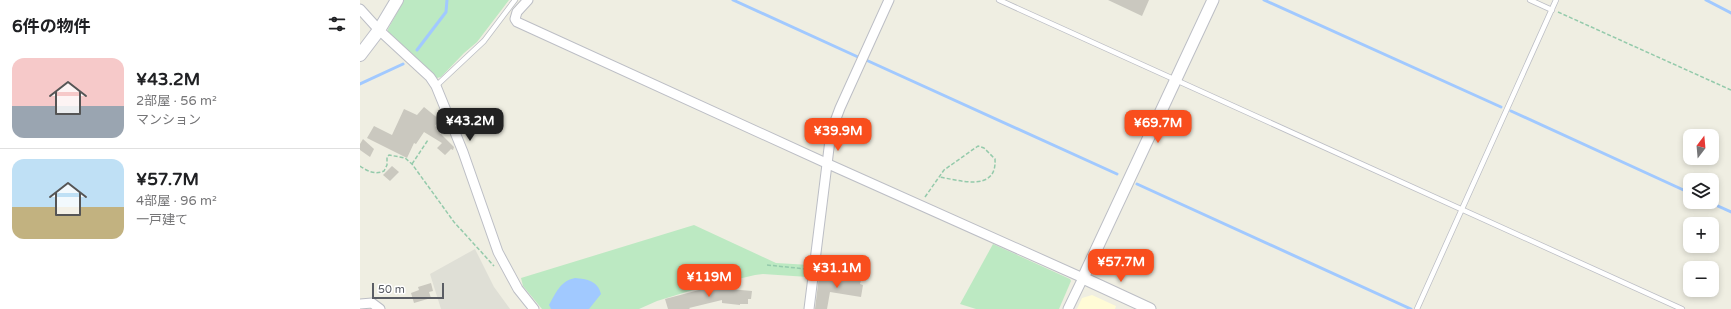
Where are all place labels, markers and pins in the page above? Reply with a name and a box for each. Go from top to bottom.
pin: ¥43.2M [437,108,503,142]
pin: ¥69.7M [1125,110,1191,144]
pin: ¥39.9M [805,118,871,152]
pin: ¥57.7M [1088,249,1154,283]
pin: ¥31.1M [804,255,870,289]
pin: ¥119M [681,264,737,298]

